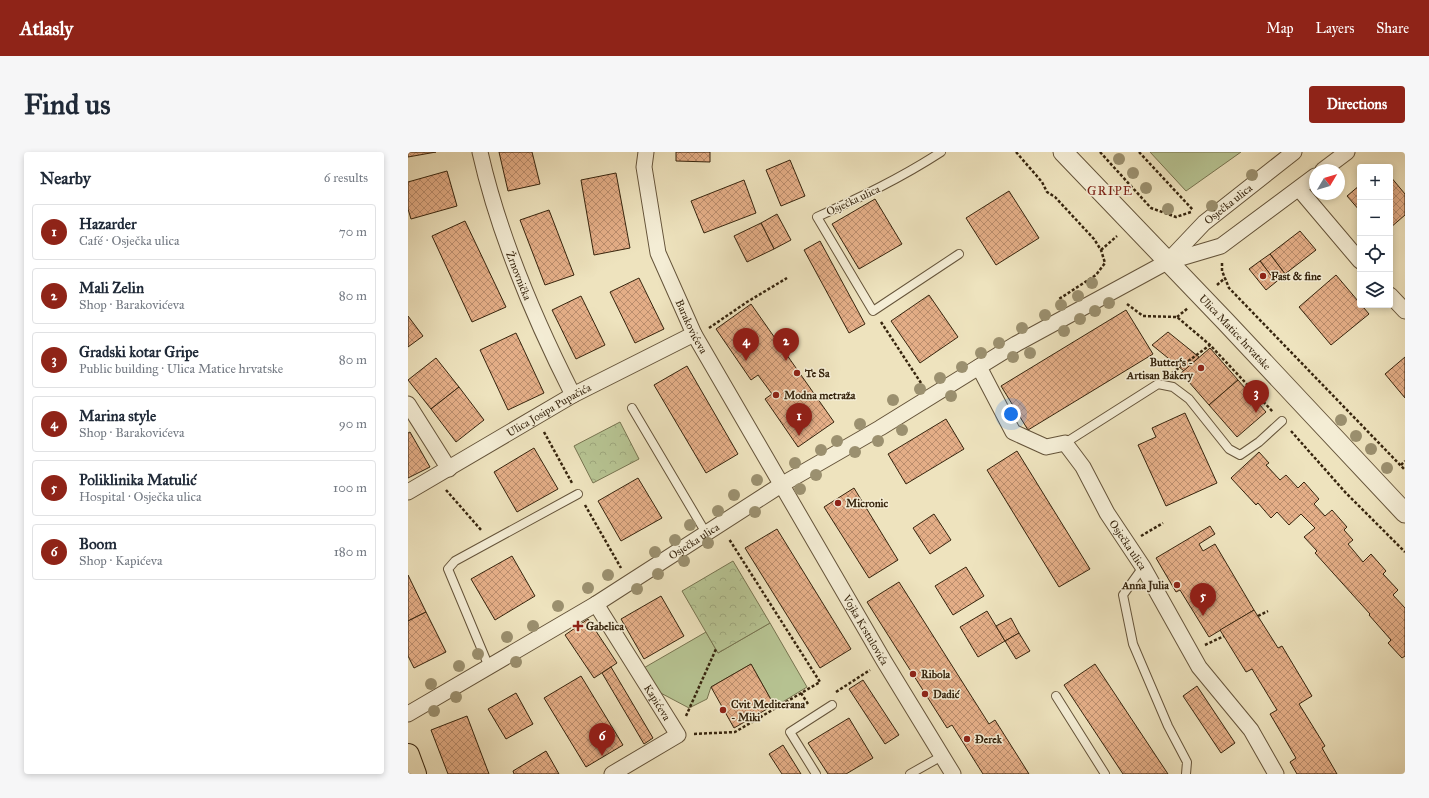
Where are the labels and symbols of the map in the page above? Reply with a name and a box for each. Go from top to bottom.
north arrow [1309,164,1345,200]
street label: Osječka ulica [1202,181,1255,227]
street label: Osječka ulica [824,182,882,219]
district label: GRIPE [1087,183,1133,199]
street label: Žrnovnička [503,250,534,303]
place label: Fast & fine [1271,270,1322,283]
marker: Fast & fine [1258,271,1268,281]
street label: Ulica Matice hrvatske [1196,292,1274,373]
street label: Barakovićeva [672,298,710,356]
pin: 4 [733,328,759,361]
pin: 2 [773,328,799,361]
place label: Butter‘s - Artisan Bakery [1126,356,1194,383]
marker: Butter‘s - Artisan Bakery [1196,363,1206,373]
place label: Te Sa [804,367,830,380]
marker: Te Sa [792,368,802,378]
pin: 3 [1243,380,1269,413]
street label: Ulica Josipa Pupačića [504,381,594,440]
place label: Modna metraža [784,389,856,402]
marker: Modna metraža [771,390,781,400]
pin: 1 [786,403,812,436]
your location [1001,404,1021,424]
place label: Micronic [846,497,889,510]
marker: Micronic [833,498,843,508]
street label: Osječka ulica [1106,517,1149,573]
street label: Osječka ulica [666,520,722,563]
place label: Anna Julia [1121,579,1169,593]
marker: Anna Julia [1172,580,1182,590]
pin: 5 [1190,583,1216,616]
street label: Vojka Krstulovića [839,592,891,668]
place label: Gabelica [586,620,624,633]
marker: Gabelica [573,621,583,631]
place label: Ribola [921,668,951,681]
marker: Ribola [908,669,918,679]
street label: Kapićeva [641,682,673,723]
place label: Dadić [933,688,961,701]
marker: Dadić [920,689,930,699]
place label: Cvit Mediterana - Miki [731,698,806,724]
marker: Cvit Mediterana - Miki [718,705,728,715]
pin: 6 [589,723,615,756]
place label: Đerek [975,733,1003,746]
marker: Đerek [962,734,972,744]

